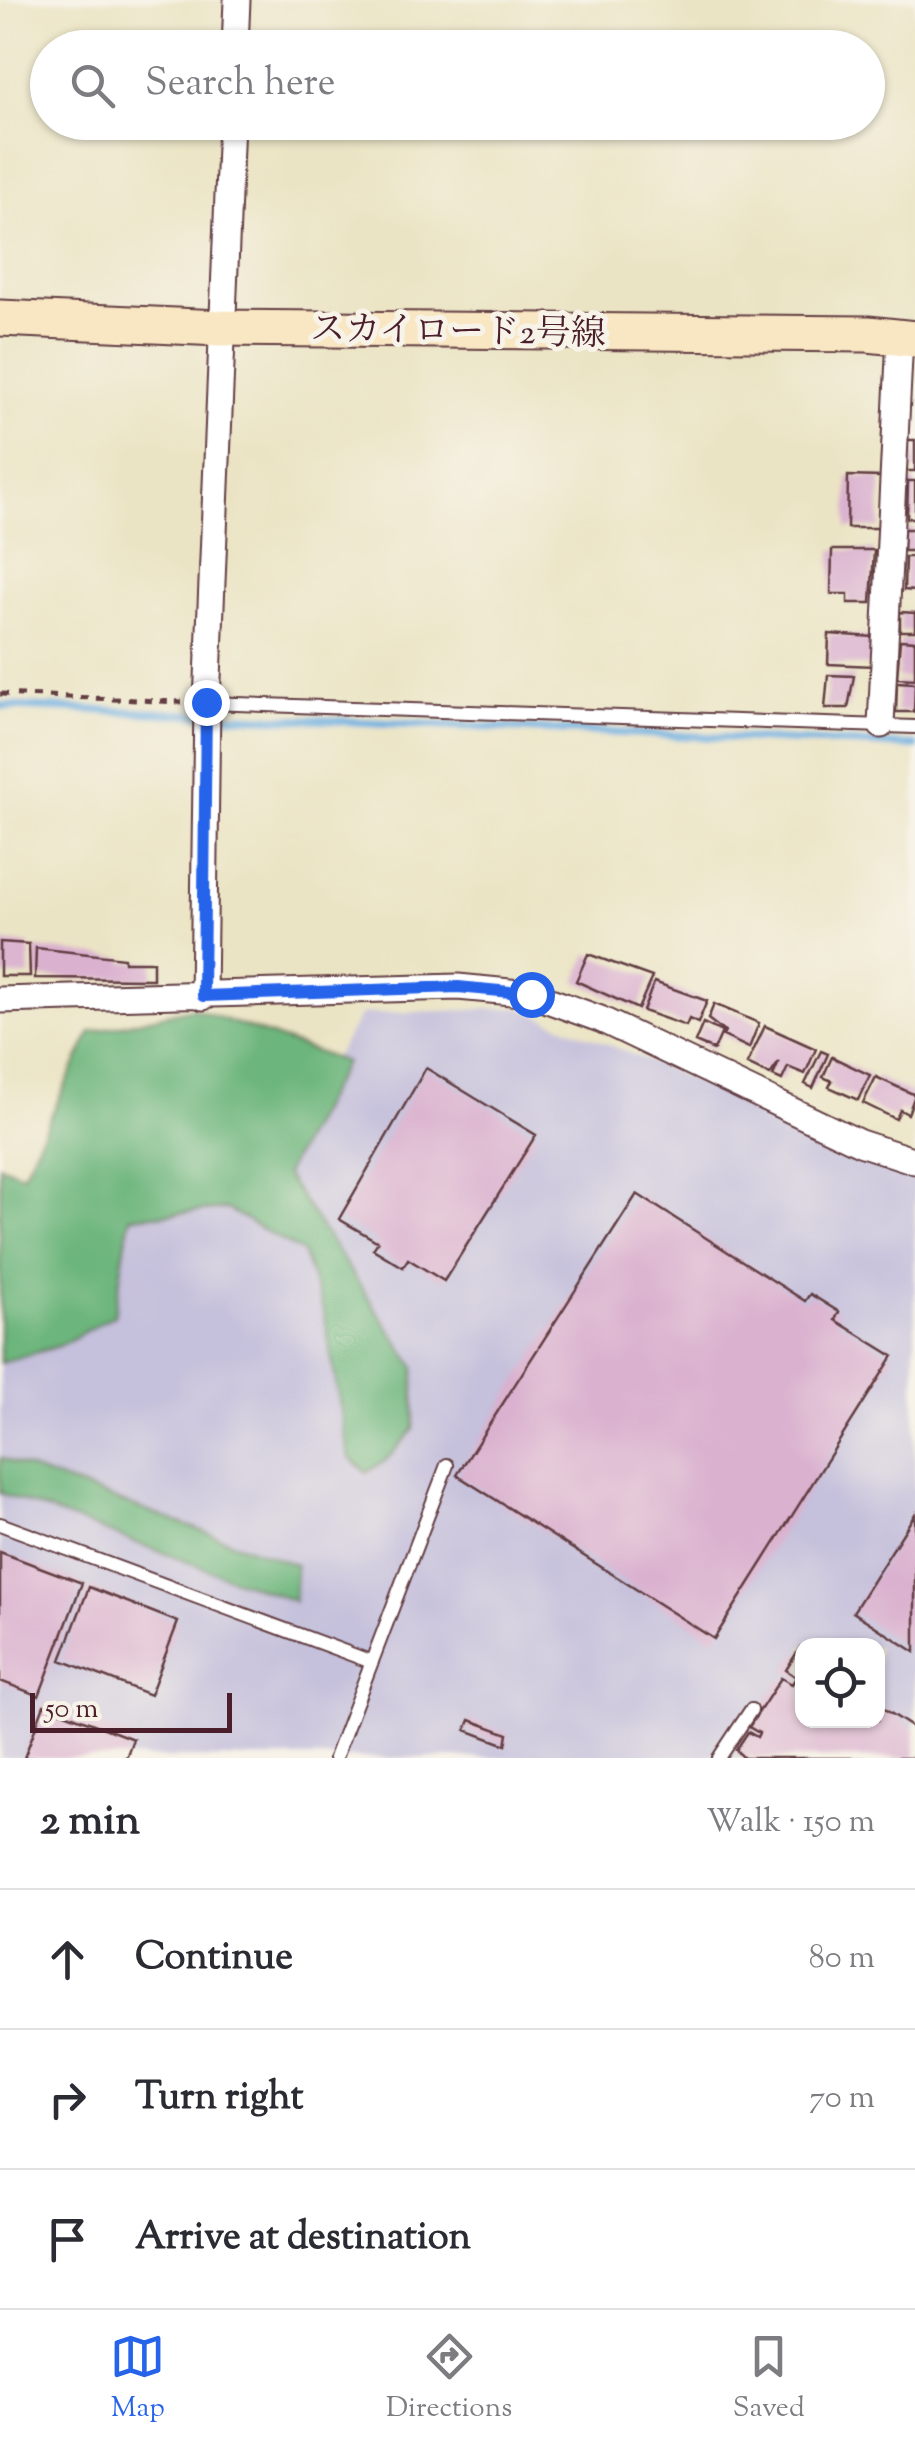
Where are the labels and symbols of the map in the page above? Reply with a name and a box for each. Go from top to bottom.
street label: スカイロード2号線 [310,305,606,362]
route end [184,680,230,726]
route start [509,972,555,1018]
scale bar [30,1688,232,1732]

